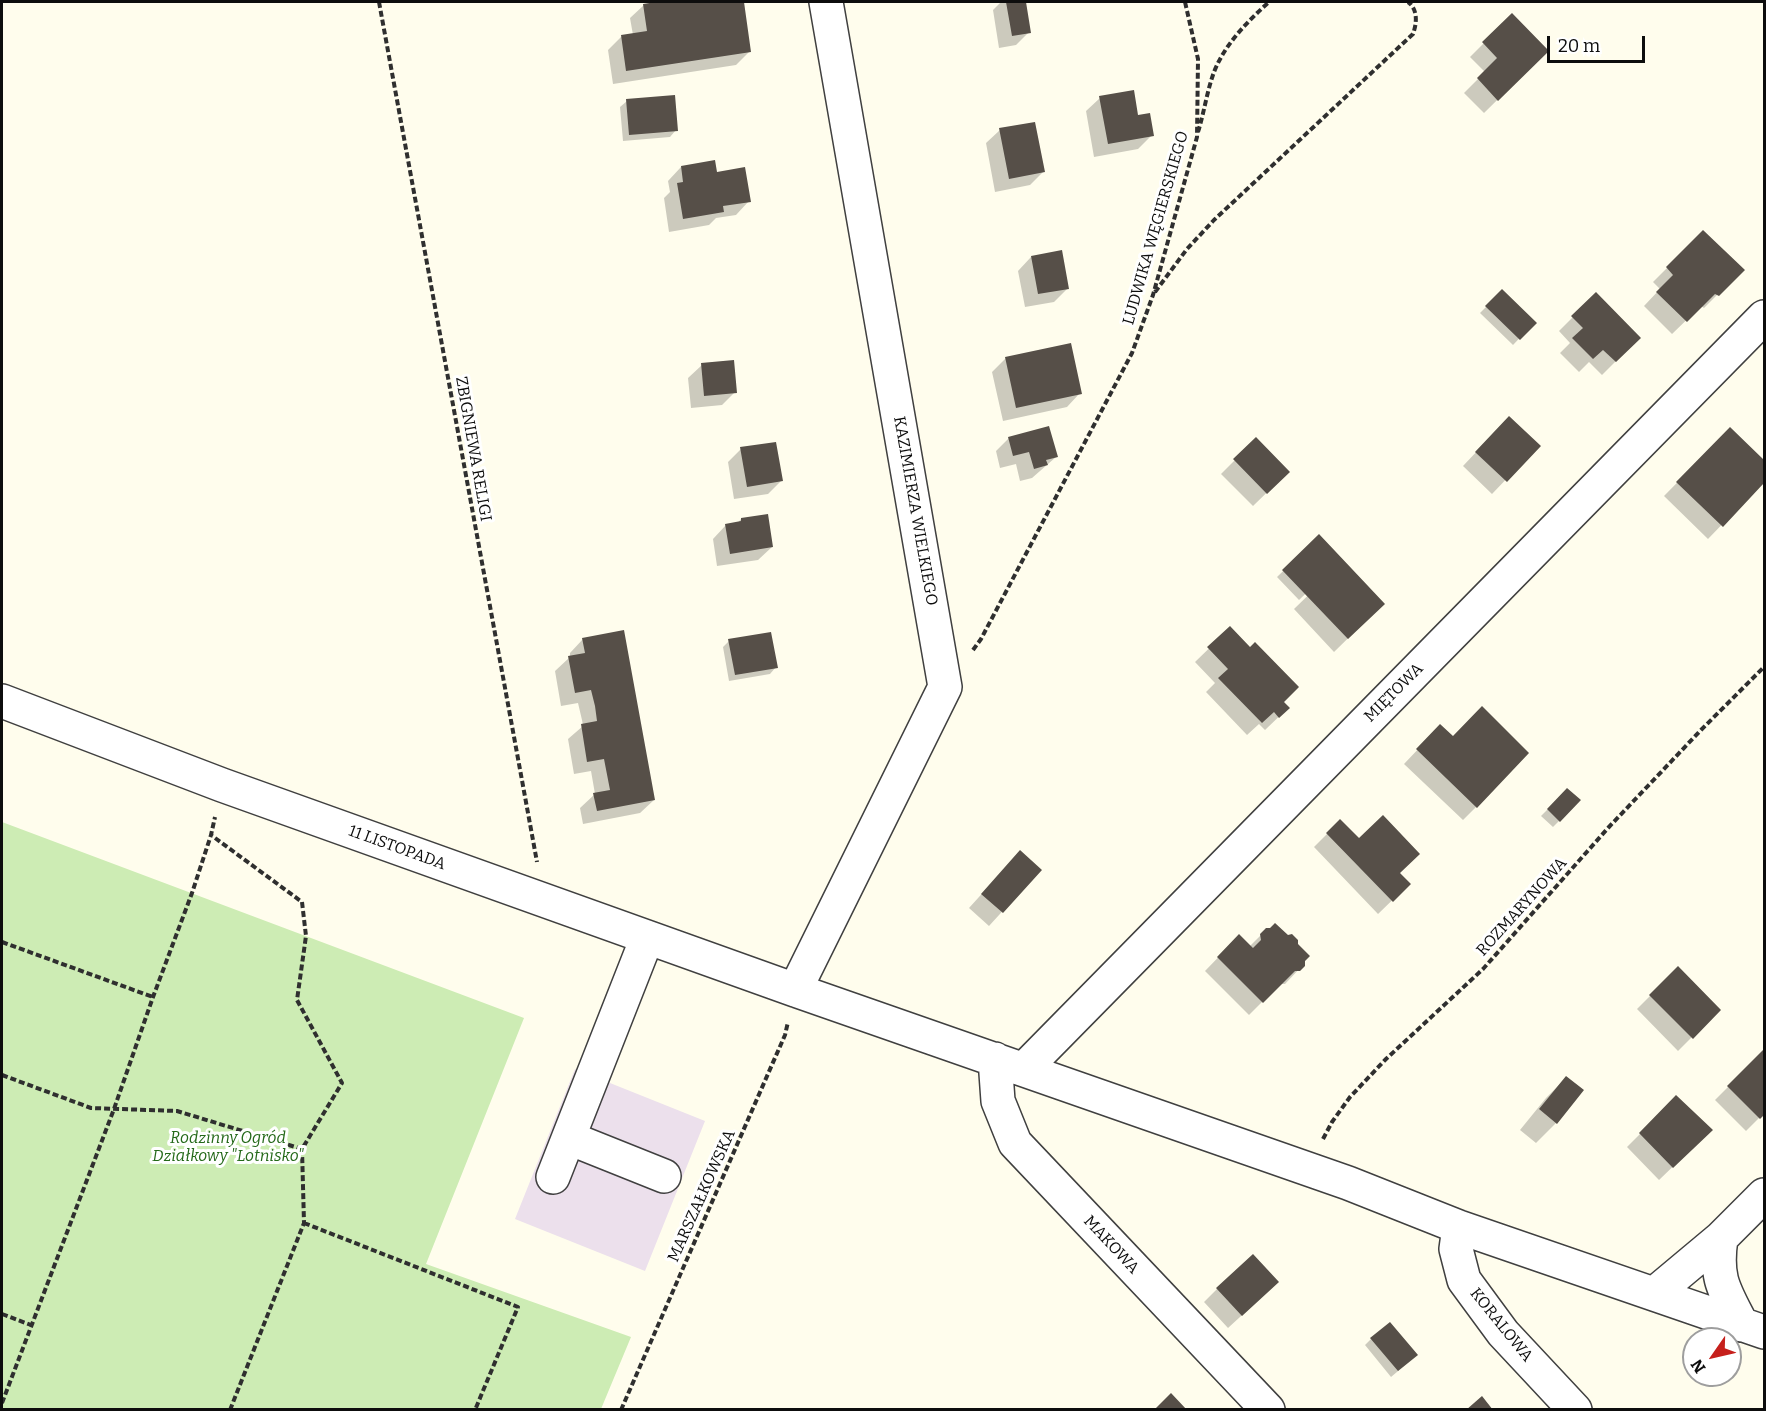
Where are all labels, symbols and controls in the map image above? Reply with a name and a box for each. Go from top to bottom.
scale bar [1550,24,1648,62]
text: 20 m [1558,35,1600,57]
street label: LUDWIKA WĘGIERSKIEGO [1119,129,1193,327]
street label: ZBIGNIEWA RELIGI [451,375,495,523]
street label: KAZIMIERZA WIELKIEGO [889,415,941,607]
street label: MIĘTOWA [1361,660,1427,726]
street label: 11 LISTOPADA [346,821,448,875]
street label: ROZMARYNOWA [1473,854,1571,960]
street label: MARSZAŁKOWSKA [664,1127,740,1265]
park label: Rodzinny Ogród Działkowy "Lotnisko" [152,1129,304,1167]
street label: MAKOWA [1079,1212,1143,1278]
street label: KORALOWA [1465,1284,1537,1366]
north arrow [1682,1327,1742,1387]
text: N [1687,1356,1710,1377]

